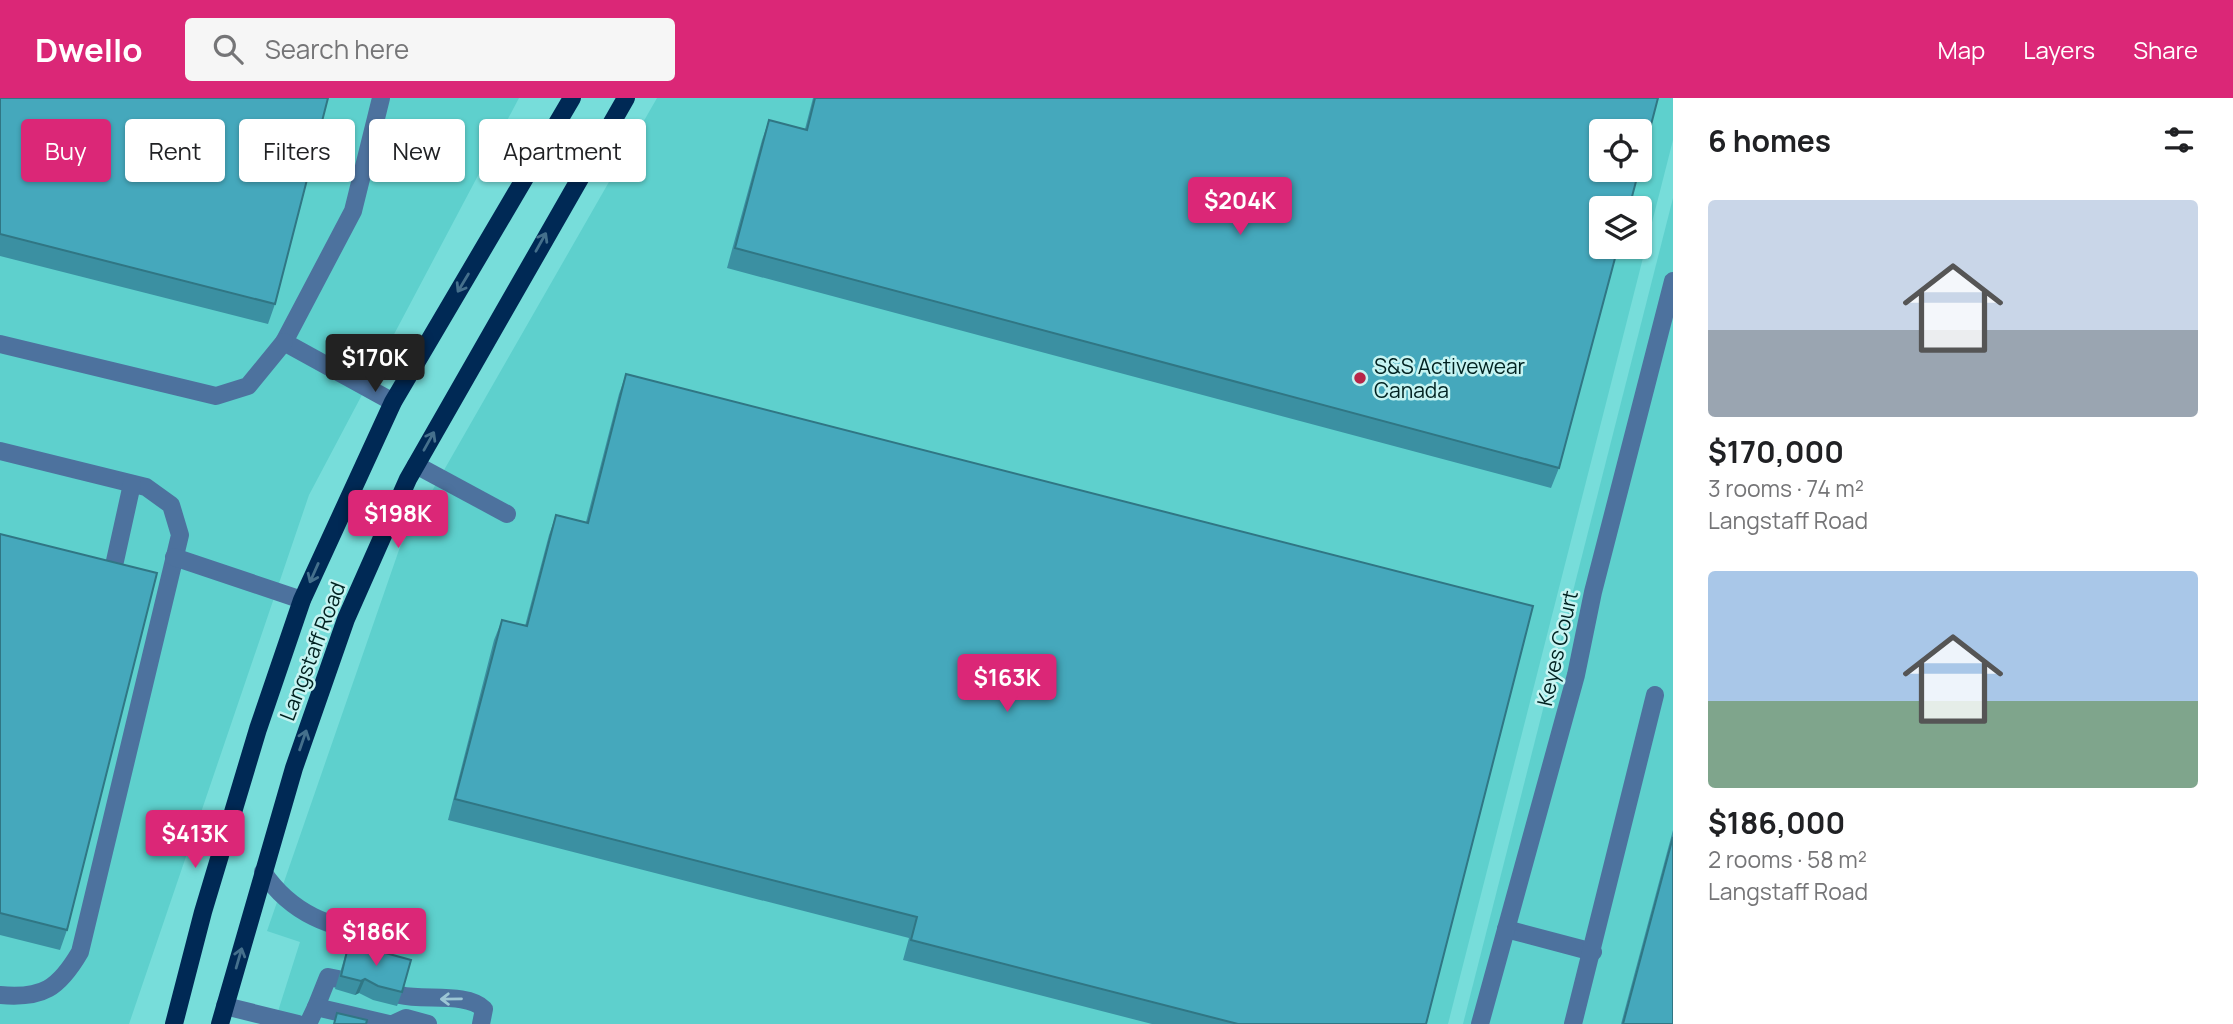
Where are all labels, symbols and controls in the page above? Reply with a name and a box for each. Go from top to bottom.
search box [185,18,675,81]
text: Dwello [35,27,143,72]
icon: search [209,30,247,68]
text: Search here [265,31,409,67]
text: Map [1938,33,1985,66]
text: Layers [2023,33,2095,66]
text: Share [2133,33,2198,66]
chip: Buy [21,119,111,182]
chip: Rent [125,119,225,182]
chip: Filters [239,119,355,182]
chip: New [369,119,465,182]
chip: Apartment [479,119,646,182]
map controls [1589,119,1652,259]
button: locate [1589,119,1652,182]
text: 6 homes [1708,120,1831,161]
icon: filters [2160,121,2198,159]
pin: $204K [1191,178,1289,237]
text: $204K [1204,184,1276,216]
button: layers [1589,196,1652,259]
one-way arrow [534,233,548,253]
icon: home [1890,245,2016,371]
one-way arrow [456,273,470,293]
pin: $170K [326,334,424,394]
text: $170K [342,341,408,373]
place label: S&S Activewear Canada [1374,352,1526,404]
marker: S&S Activewear Canada [1352,370,1368,386]
one-way arrow [423,431,436,452]
text: $170,000 [1708,431,1844,472]
text: 3 rooms · 74 m² [1708,472,1864,504]
pin: $198K [349,490,447,550]
text: $198K [364,497,432,529]
text: Langstaff Road [1708,504,1868,536]
one-way arrow [307,561,320,583]
street label: Langstaff Road [273,578,351,724]
street label: Keyes Court [1530,587,1584,709]
icon: home [1890,616,2016,742]
pin: $163K [958,654,1056,714]
text: $163K [973,661,1041,693]
one-way arrow [298,730,310,752]
text: $186,000 [1708,802,1845,843]
pin: $413K [146,810,244,870]
text: $413K [162,817,228,849]
text: 2 rooms · 58 m² [1708,843,1867,875]
text: Langstaff Road [1708,875,1868,907]
pin: $186K [327,908,425,968]
text: $186K [342,915,410,947]
one-way arrow [233,948,246,970]
one-way arrow [440,993,463,1006]

